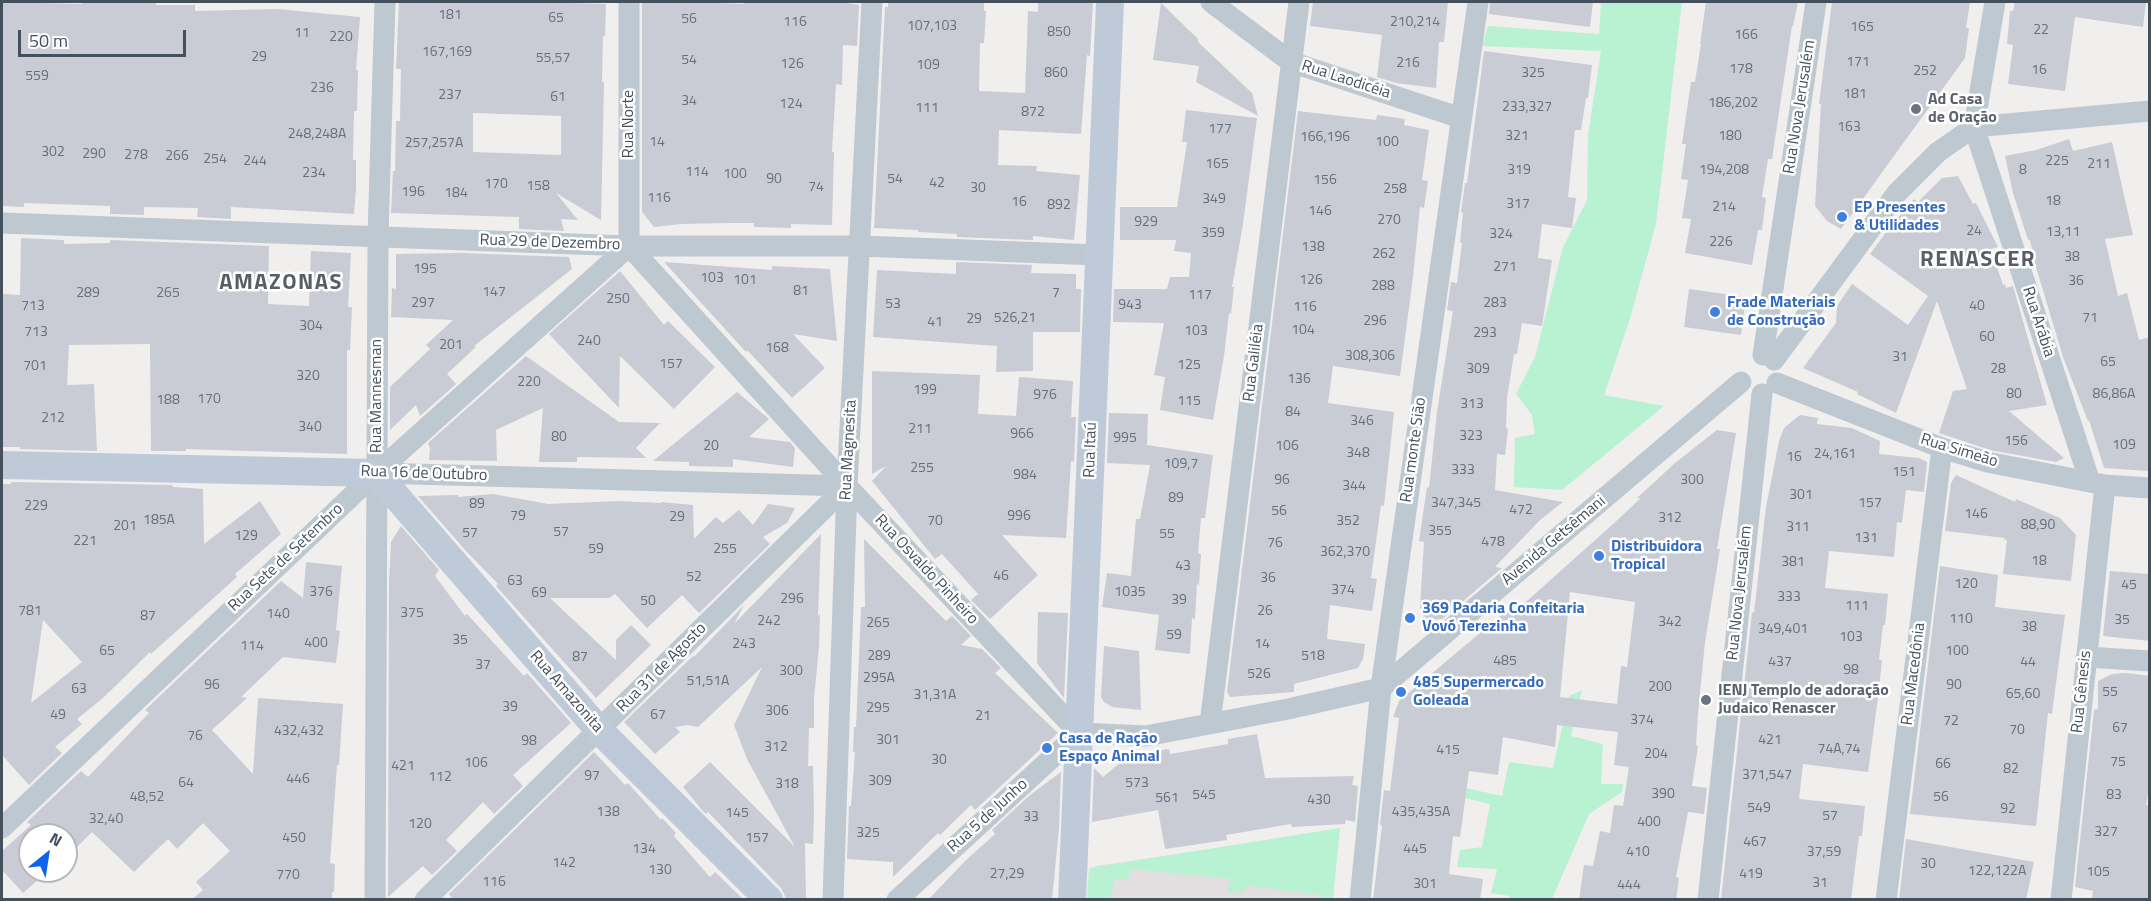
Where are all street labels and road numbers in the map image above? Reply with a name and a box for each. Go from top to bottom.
street label: Rua Nova Jerusalém [1780,39,1820,175]
street label: Rua Laodicéia [1299,57,1393,103]
street label: Rua Norte [619,90,639,158]
street label: Rua 29 de Dezembro [479,231,621,255]
street label: Rua Arábia [2018,284,2058,360]
street label: Rua Galiléia [1240,323,1268,403]
street label: Rua Mannesman [367,339,387,453]
street label: Rua monte Sião [1397,396,1431,504]
street label: Rua Magnesita [837,399,861,501]
street label: Rua Itaú [1080,422,1102,478]
street label: Rua Simeão [1918,430,2000,472]
street label: Rua 16 de Outubro [360,462,488,486]
street label: Avenida Getsêmani [1498,492,1610,590]
street label: Rua Sete de Setembro [225,500,347,616]
street label: Rua Osvaldo Pinheiro [870,511,982,629]
street label: Rua Nova Jerusalém [1723,525,1757,661]
street label: Rua 31 de Agosto [613,619,711,717]
street label: Rua Macedônia [1898,622,1930,726]
street label: Rua Amazonita [525,647,607,737]
street label: Rua Gênesis [2068,650,2096,734]
street label: Rua 5 de Junho [944,775,1032,857]

